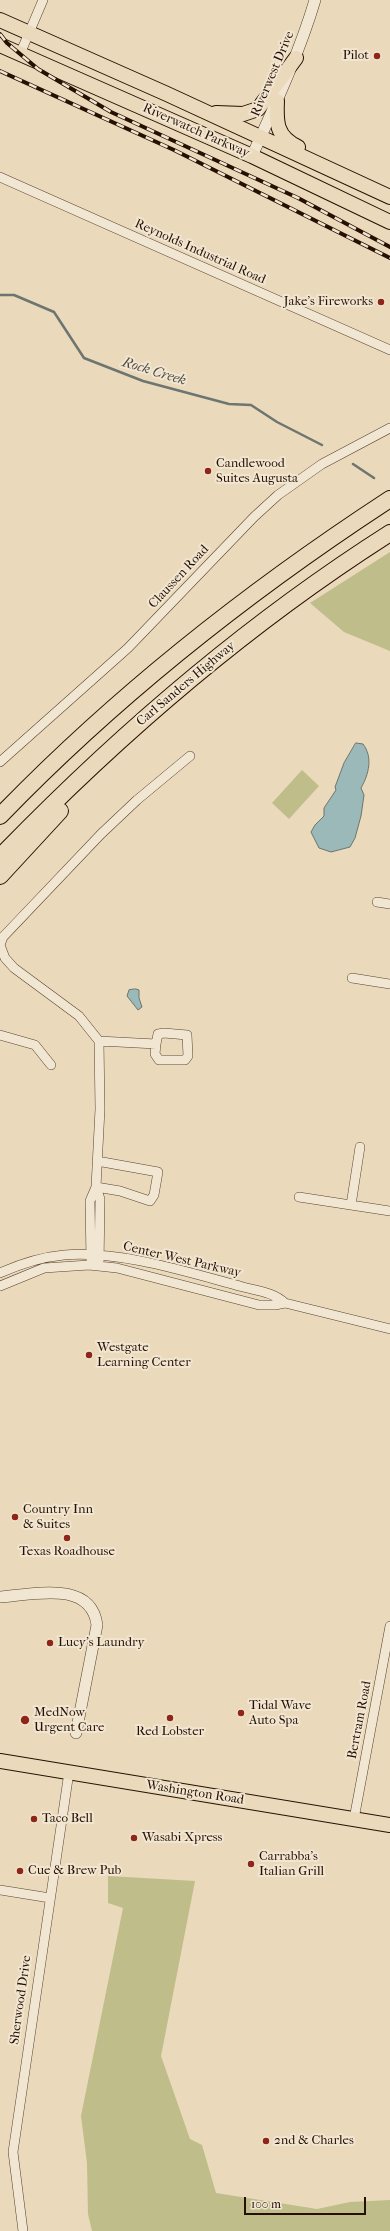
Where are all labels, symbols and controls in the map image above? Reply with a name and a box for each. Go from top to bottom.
street label: Riverwest Drive [248,29,298,119]
place label: Pilot [343,48,369,64]
marker: Pilot [372,51,382,61]
street label: Riverwatch Parkway [140,100,252,162]
street label: Reynolds Industrial Road [132,216,268,288]
place label: Jake's Fireworks [284,294,373,310]
marker: Jake's Fireworks [376,297,386,307]
water label: Rock Creek [120,354,188,390]
place label: Candlewood Suites Augusta [216,456,298,487]
marker: Candlewood Suites Augusta [203,466,213,476]
street label: Claussen Road [146,542,212,612]
street label: Carl Sanders Highway [134,638,238,730]
street label: Center West Parkway [121,1239,243,1281]
place label: Westgate Learning Center [97,1340,191,1371]
marker: Westgate Learning Center [84,1350,94,1360]
place label: Country Inn & Suites [23,1502,93,1533]
marker: Country Inn & Suites [10,1512,20,1522]
marker: Texas Roadhouse [62,1533,72,1543]
place label: Texas Roadhouse [19,1544,115,1560]
place label: Lucy's Laundry [58,1635,145,1651]
marker: Lucy's Laundry [45,1638,55,1648]
street label: Bertram Road [345,1680,375,1760]
place label: Tidal Wave Auto Spa [249,1698,311,1729]
place label: MedNow Urgent Care [34,1705,104,1736]
marker: Tidal Wave Auto Spa [236,1708,246,1718]
marker: Red Lobster [165,1713,175,1723]
marker: MedNow Urgent Care [19,1714,31,1726]
place label: Red Lobster [136,1724,204,1740]
street label: Washington Road [145,1778,245,1808]
place label: Taco Bell [42,1811,93,1827]
marker: Taco Bell [29,1814,39,1824]
place label: Wasabi Xpress [142,1830,222,1846]
marker: Wasabi Xpress [129,1833,139,1843]
place label: Carrabba's Italian Grill [259,1849,324,1880]
marker: Carrabba's Italian Grill [246,1859,256,1869]
place label: Cue & Brew Pub [28,1863,121,1879]
marker: Cue & Brew Pub [15,1866,25,1876]
street label: Sherwood Drive [7,1954,35,2046]
place label: 2nd & Charles [274,2133,354,2149]
marker: 2nd & Charles [261,2136,271,2146]
scale bar [246,2189,368,2215]
text: 100 m [251,2197,281,2211]

